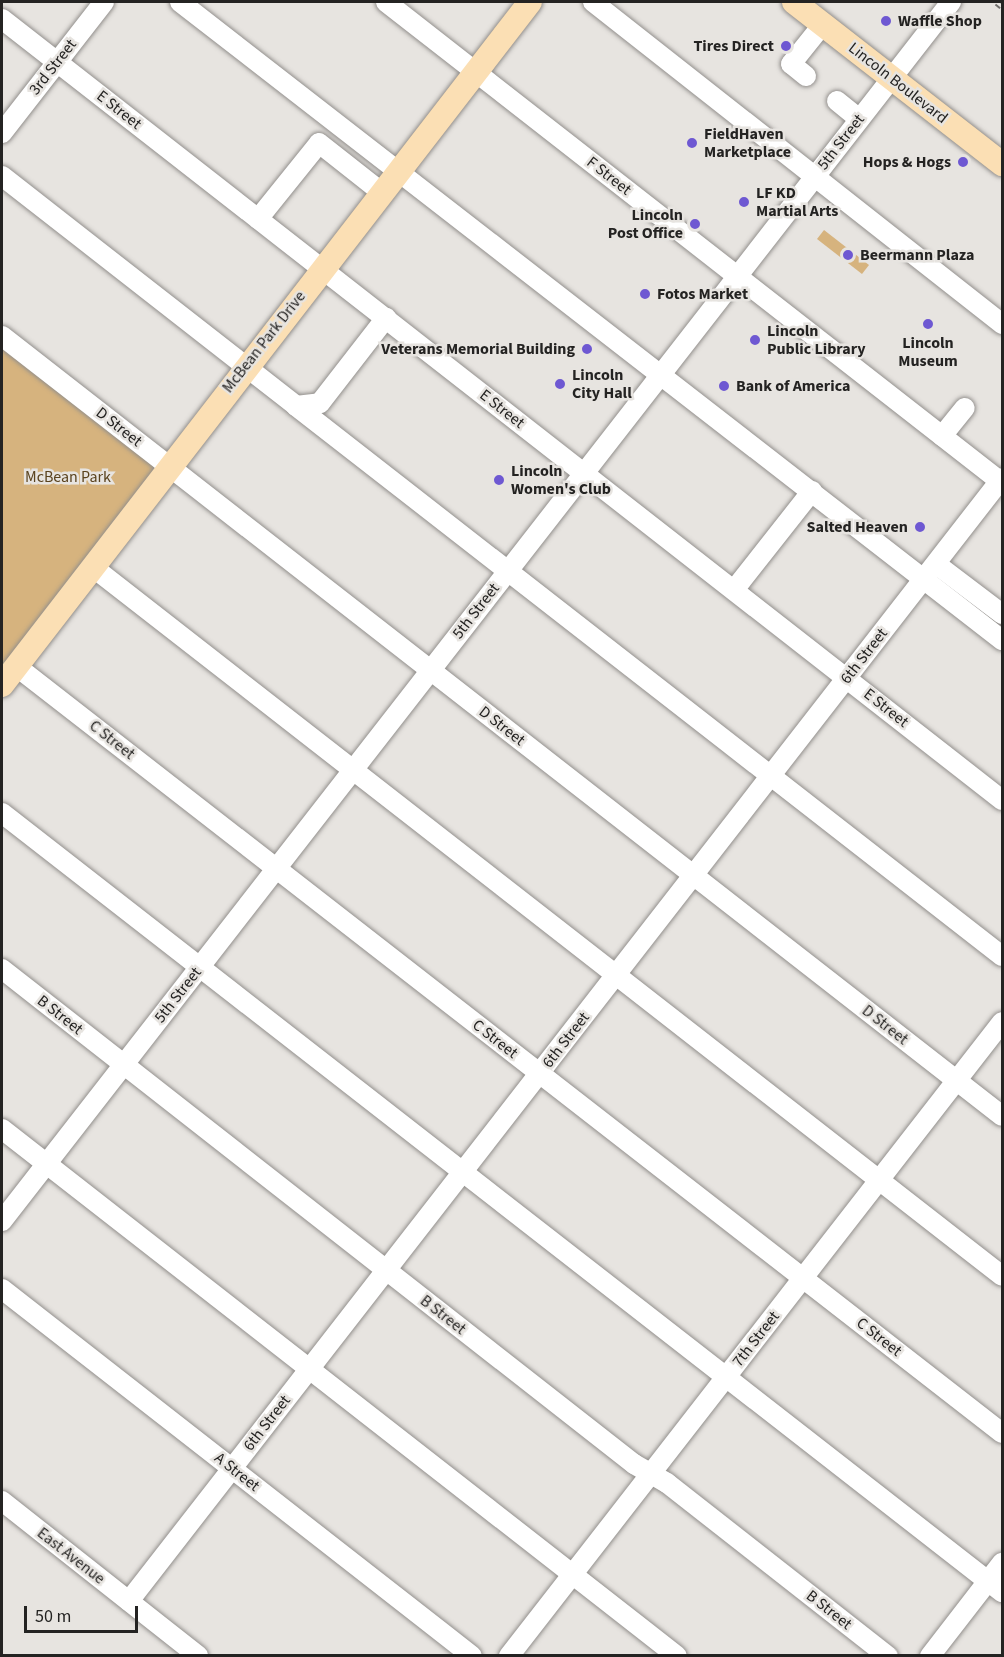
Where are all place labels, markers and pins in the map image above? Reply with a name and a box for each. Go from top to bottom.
place label: Waffle Shop [898,11,982,31]
marker: Waffle Shop [879,14,893,28]
place label: Tires Direct [693,36,774,56]
marker: Tires Direct [779,39,793,53]
place label: FieldHaven Marketplace [704,124,791,162]
marker: FieldHaven Marketplace [685,136,699,150]
place label: Hops & Hogs [863,152,951,172]
marker: Hops & Hogs [956,155,970,169]
place label: LF KD Martial Arts [756,183,838,221]
marker: LF KD Martial Arts [737,195,751,209]
place label: Lincoln Post Office [608,205,683,243]
marker: Lincoln Post Office [688,217,702,231]
place label: Beermann Plaza [860,245,974,265]
marker: Beermann Plaza [841,248,855,262]
place label: Fotos Market [657,284,748,304]
marker: Fotos Market [638,287,652,301]
marker: Lincoln Museum [921,317,935,331]
place label: Lincoln Public Library [767,321,866,359]
marker: Lincoln Public Library [748,333,762,347]
place label: Lincoln Museum [898,333,958,371]
place label: Veterans Memorial Building [381,339,575,359]
marker: Veterans Memorial Building [580,342,594,356]
place label: Lincoln City Hall [572,365,632,403]
place label: Bank of America [736,376,850,396]
marker: Lincoln City Hall [553,377,567,391]
marker: Bank of America [717,379,731,393]
place label: Lincoln Women's Club [511,461,611,499]
marker: Lincoln Women's Club [492,473,506,487]
place label: Salted Heaven [807,517,908,537]
marker: Salted Heaven [913,520,927,534]

